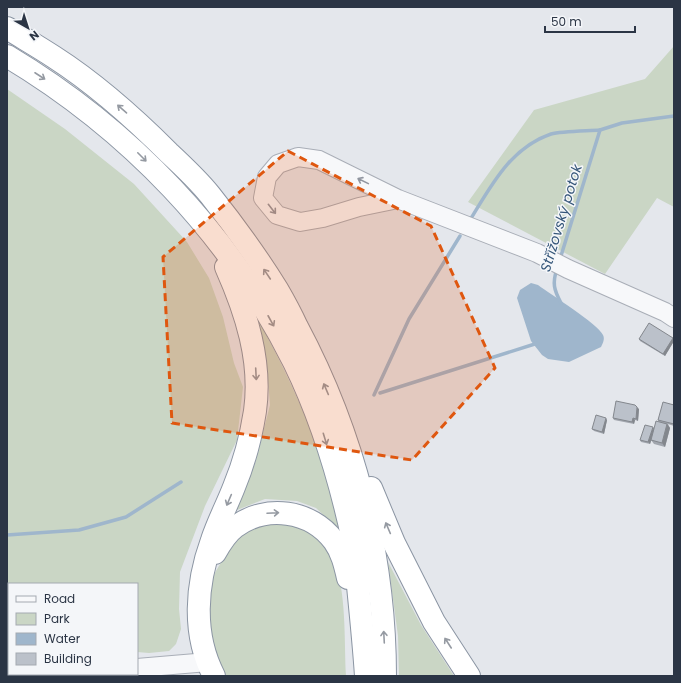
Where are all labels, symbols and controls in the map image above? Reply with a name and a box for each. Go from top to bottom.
north arrow [8,8,48,48]
scale bar [545,8,635,34]
text: 50 m [551,13,582,30]
text: N [26,27,43,45]
one-way arrow [34,72,45,80]
one-way arrow [116,104,127,113]
one-way arrow [137,152,147,162]
water label: Střížovský potok [535,161,587,274]
one-way arrow [357,177,369,184]
one-way arrow [268,204,277,215]
one-way arrow [263,269,271,280]
one-way arrow [268,315,276,327]
one-way arrow [253,367,260,380]
one-way arrow [322,383,330,395]
one-way arrow [322,433,329,446]
one-way arrow [225,494,232,506]
one-way arrow [266,510,279,517]
one-way arrow [384,522,391,534]
legend [8,583,138,675]
text: Road [44,590,75,607]
text: Park [44,610,71,627]
text: Water [44,630,81,647]
one-way arrow [380,631,388,644]
one-way arrow [444,638,452,649]
text: Building [44,650,92,667]

